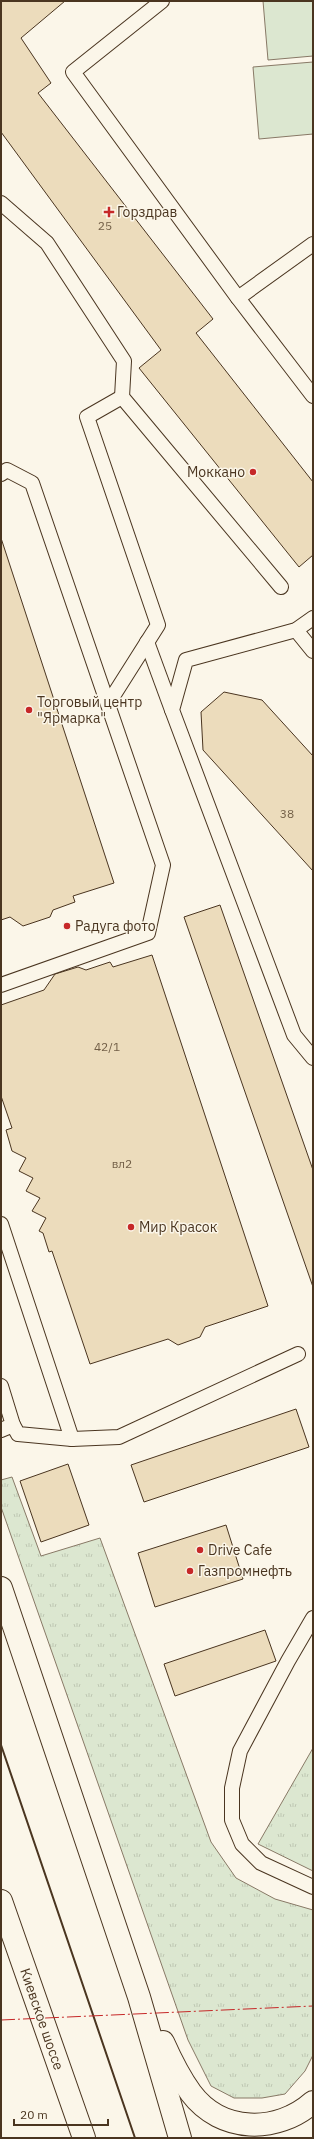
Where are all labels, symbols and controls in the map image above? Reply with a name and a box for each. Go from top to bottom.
place label: Горздрав [117,203,177,221]
marker: Горздрав [104,207,114,217]
house number: 25 [98,218,112,233]
place label: Моккано [187,463,245,481]
marker: Моккано [248,467,258,477]
place label: Торговый центр "Ярмарка" [37,693,142,727]
marker: Торговый центр "Ярмарка" [24,705,34,715]
house number: 38 [280,806,294,821]
place label: Радуга фото [75,917,156,935]
marker: Радуга фото [62,921,72,931]
house number: 42/1 [94,1039,120,1054]
house number: вл2 [112,1156,132,1171]
place label: Мир Красок [139,1218,218,1236]
marker: Мир Красок [126,1222,136,1232]
place label: Drive Cafe [208,1541,272,1559]
marker: Drive Cafe [195,1545,205,1555]
place label: Газпромнефть [198,1562,292,1580]
marker: Газпромнефть [185,1566,195,1576]
street label: Киевское шоссе [16,1966,68,2073]
scale bar [14,2101,108,2127]
text: 20 m [20,2107,48,2122]

